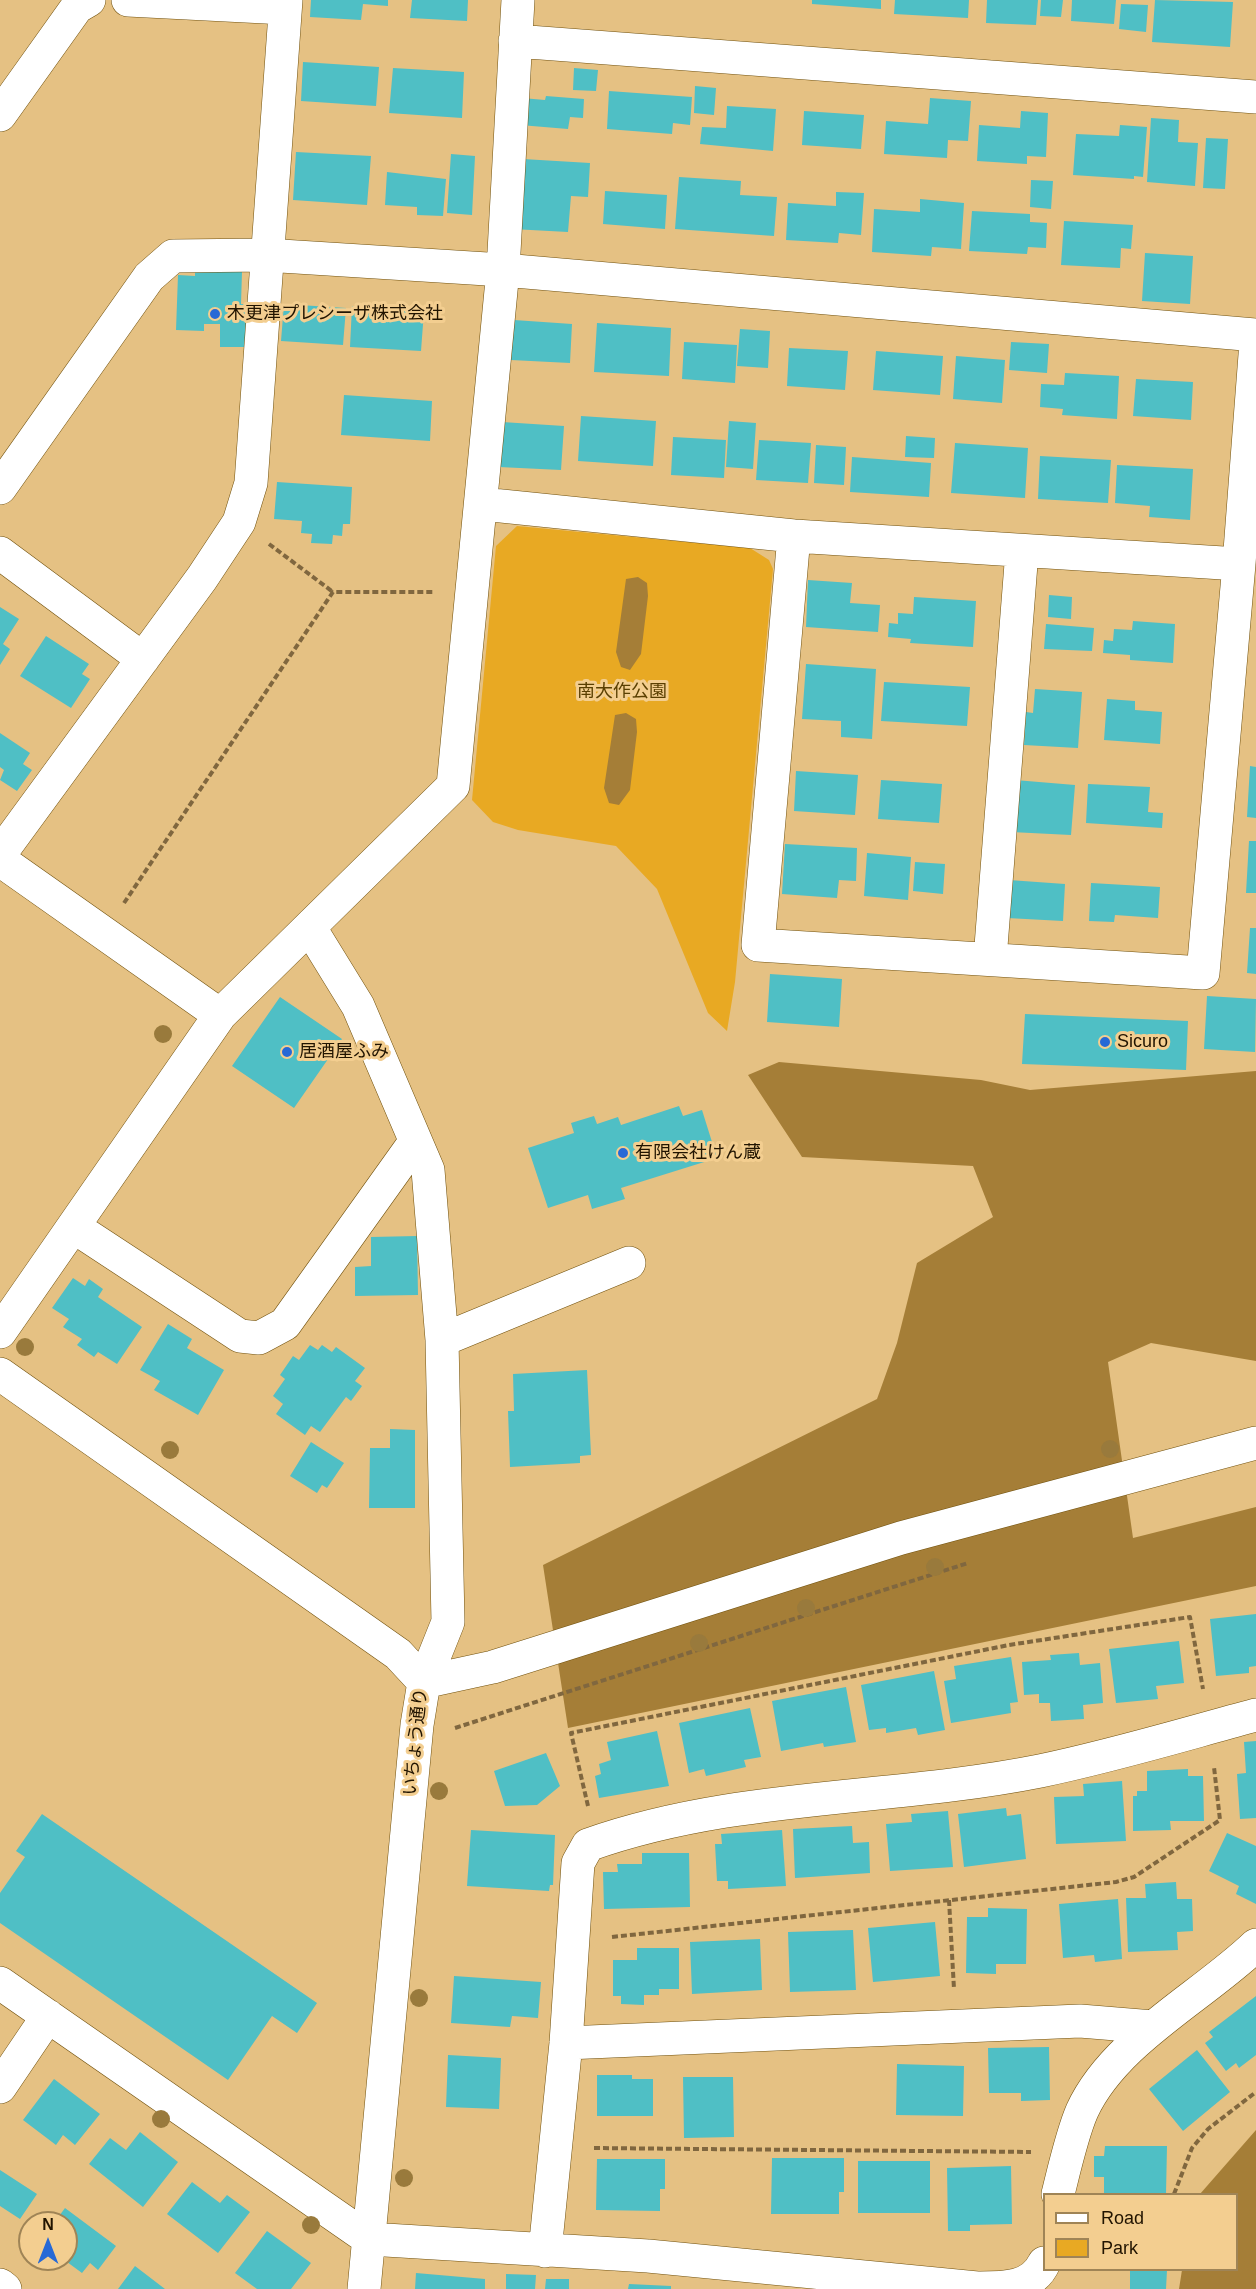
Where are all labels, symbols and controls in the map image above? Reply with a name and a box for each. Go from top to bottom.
place label: 木更津プレシーザ株式会社 [227,303,443,325]
marker: 木更津プレシーザ株式会社 [208,307,222,321]
park label: 南大作公園 [577,681,667,703]
place label: Sicuro [1117,1031,1168,1053]
marker: Sicuro [1098,1035,1112,1049]
place label: 居酒屋ふみ [299,1041,389,1063]
marker: 居酒屋ふみ [280,1045,294,1059]
place label: 有限会社けん蔵 [635,1142,761,1164]
marker: 有限会社けん蔵 [616,1146,630,1160]
street label: いちょう通り [400,1687,432,1797]
legend [1043,2193,1238,2271]
text: Road [1101,2208,1144,2228]
north arrow [18,2211,78,2271]
text: N [42,2216,54,2233]
text: Park [1101,2238,1138,2258]

